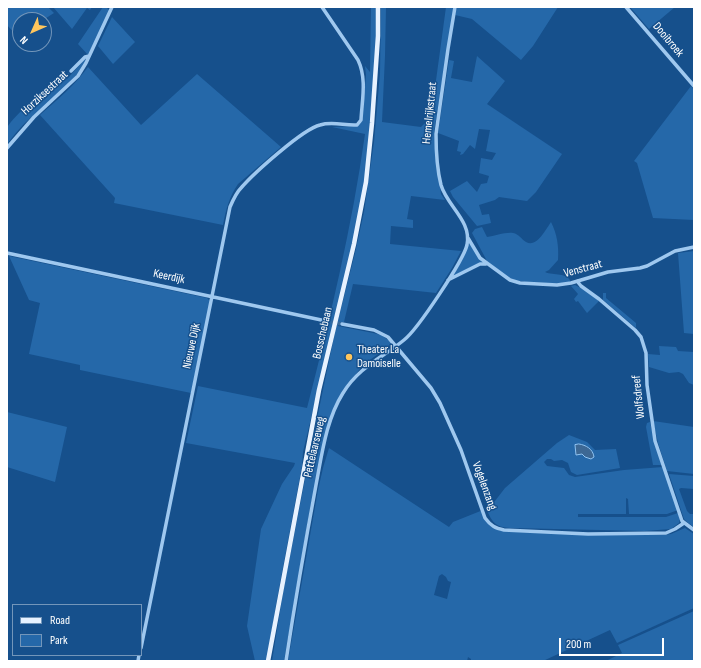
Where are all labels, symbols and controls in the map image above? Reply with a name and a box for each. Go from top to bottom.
north arrow [12,12,52,52]
street label: Dooibroek [649,20,687,60]
text: N [17,33,31,47]
street label: Horziksestraat [19,68,71,118]
street label: Hemelrijkstraat [420,81,440,145]
street label: Venstraat [562,257,604,281]
street label: Keerdijk [152,267,186,287]
street label: Bosschebaan [310,306,336,360]
street label: Nieuwe Dijk [180,322,204,370]
place label: Theater La Damoiselle [357,343,401,371]
marker: Theater La Damoiselle [344,352,354,362]
street label: Wolfsdreef [630,374,648,420]
street label: Pettelaarseweg [301,415,329,479]
street label: Vogelenzang [469,460,499,512]
legend [12,604,142,656]
text: Road [50,613,70,628]
scale bar [561,630,666,656]
text: Park [50,633,68,648]
text: 200 m [566,637,591,652]

